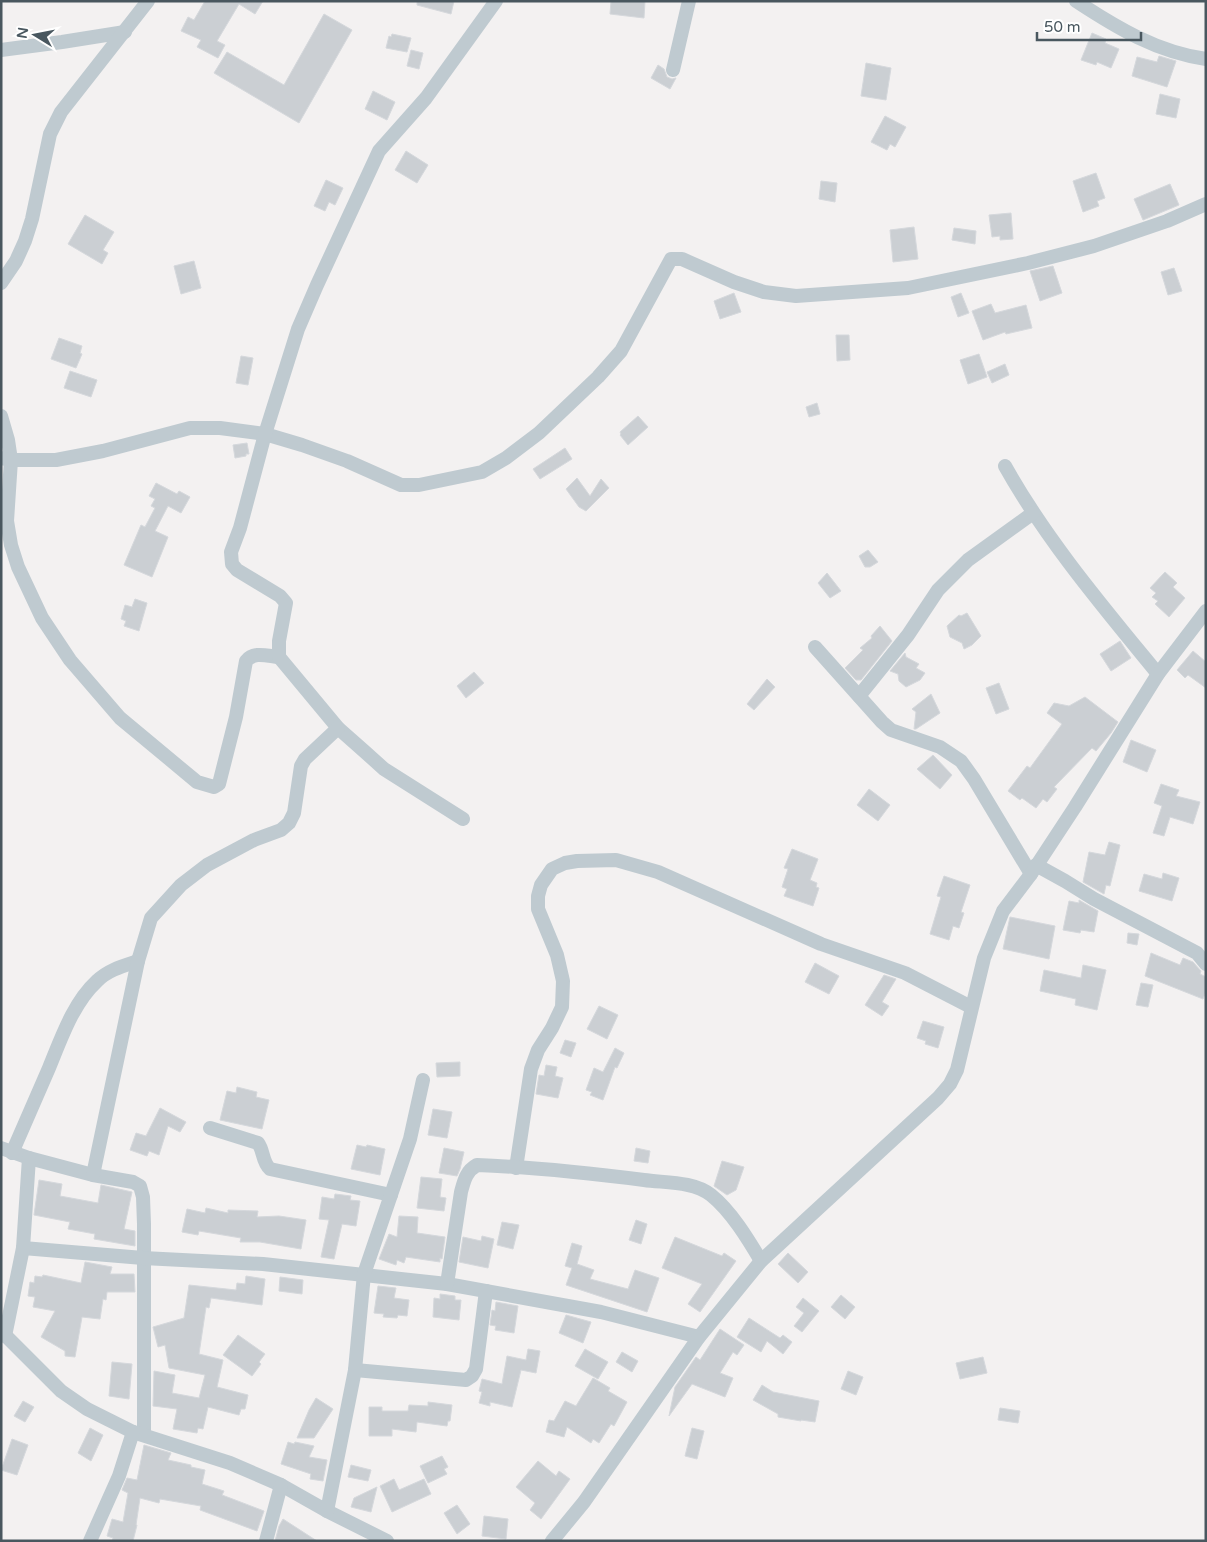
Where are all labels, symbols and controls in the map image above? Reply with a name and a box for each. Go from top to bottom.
north arrow [10,10,60,60]
scale bar [1037,10,1141,42]
text: 50 m [1044,18,1081,36]
text: N [13,26,32,40]

